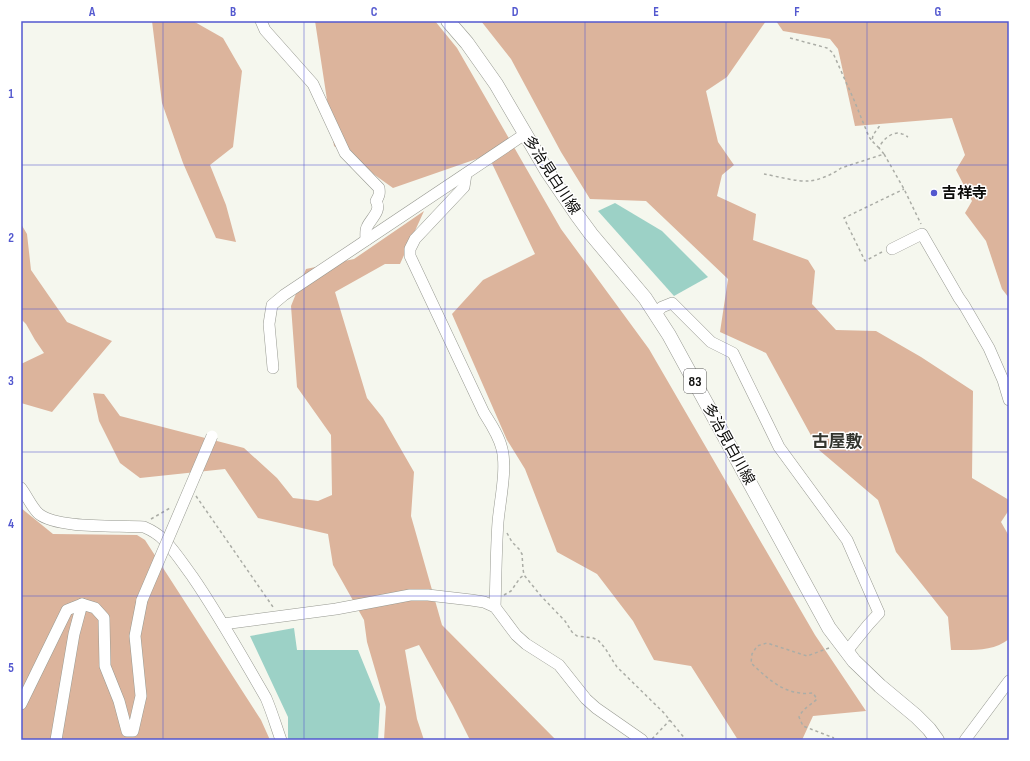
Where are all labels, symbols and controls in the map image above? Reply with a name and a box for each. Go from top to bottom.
text: A [88,4,96,20]
text: B [230,4,236,20]
text: C [371,4,378,20]
text: D [512,4,519,20]
text: E [653,4,659,20]
text: F [794,4,800,20]
text: G [935,4,942,20]
text: 1 [8,86,14,102]
street label: 多治見白川線 [519,132,584,218]
place label: 吉祥寺 [942,184,987,203]
marker: 吉祥寺 [929,188,939,198]
text: 2 [8,230,14,246]
road number: 83 [684,369,706,393]
text: 3 [8,373,14,389]
street label: 多治見白川線 [698,400,759,488]
district label: 古屋敷 [812,432,863,452]
text: 4 [8,516,14,532]
text: 5 [8,660,14,676]

